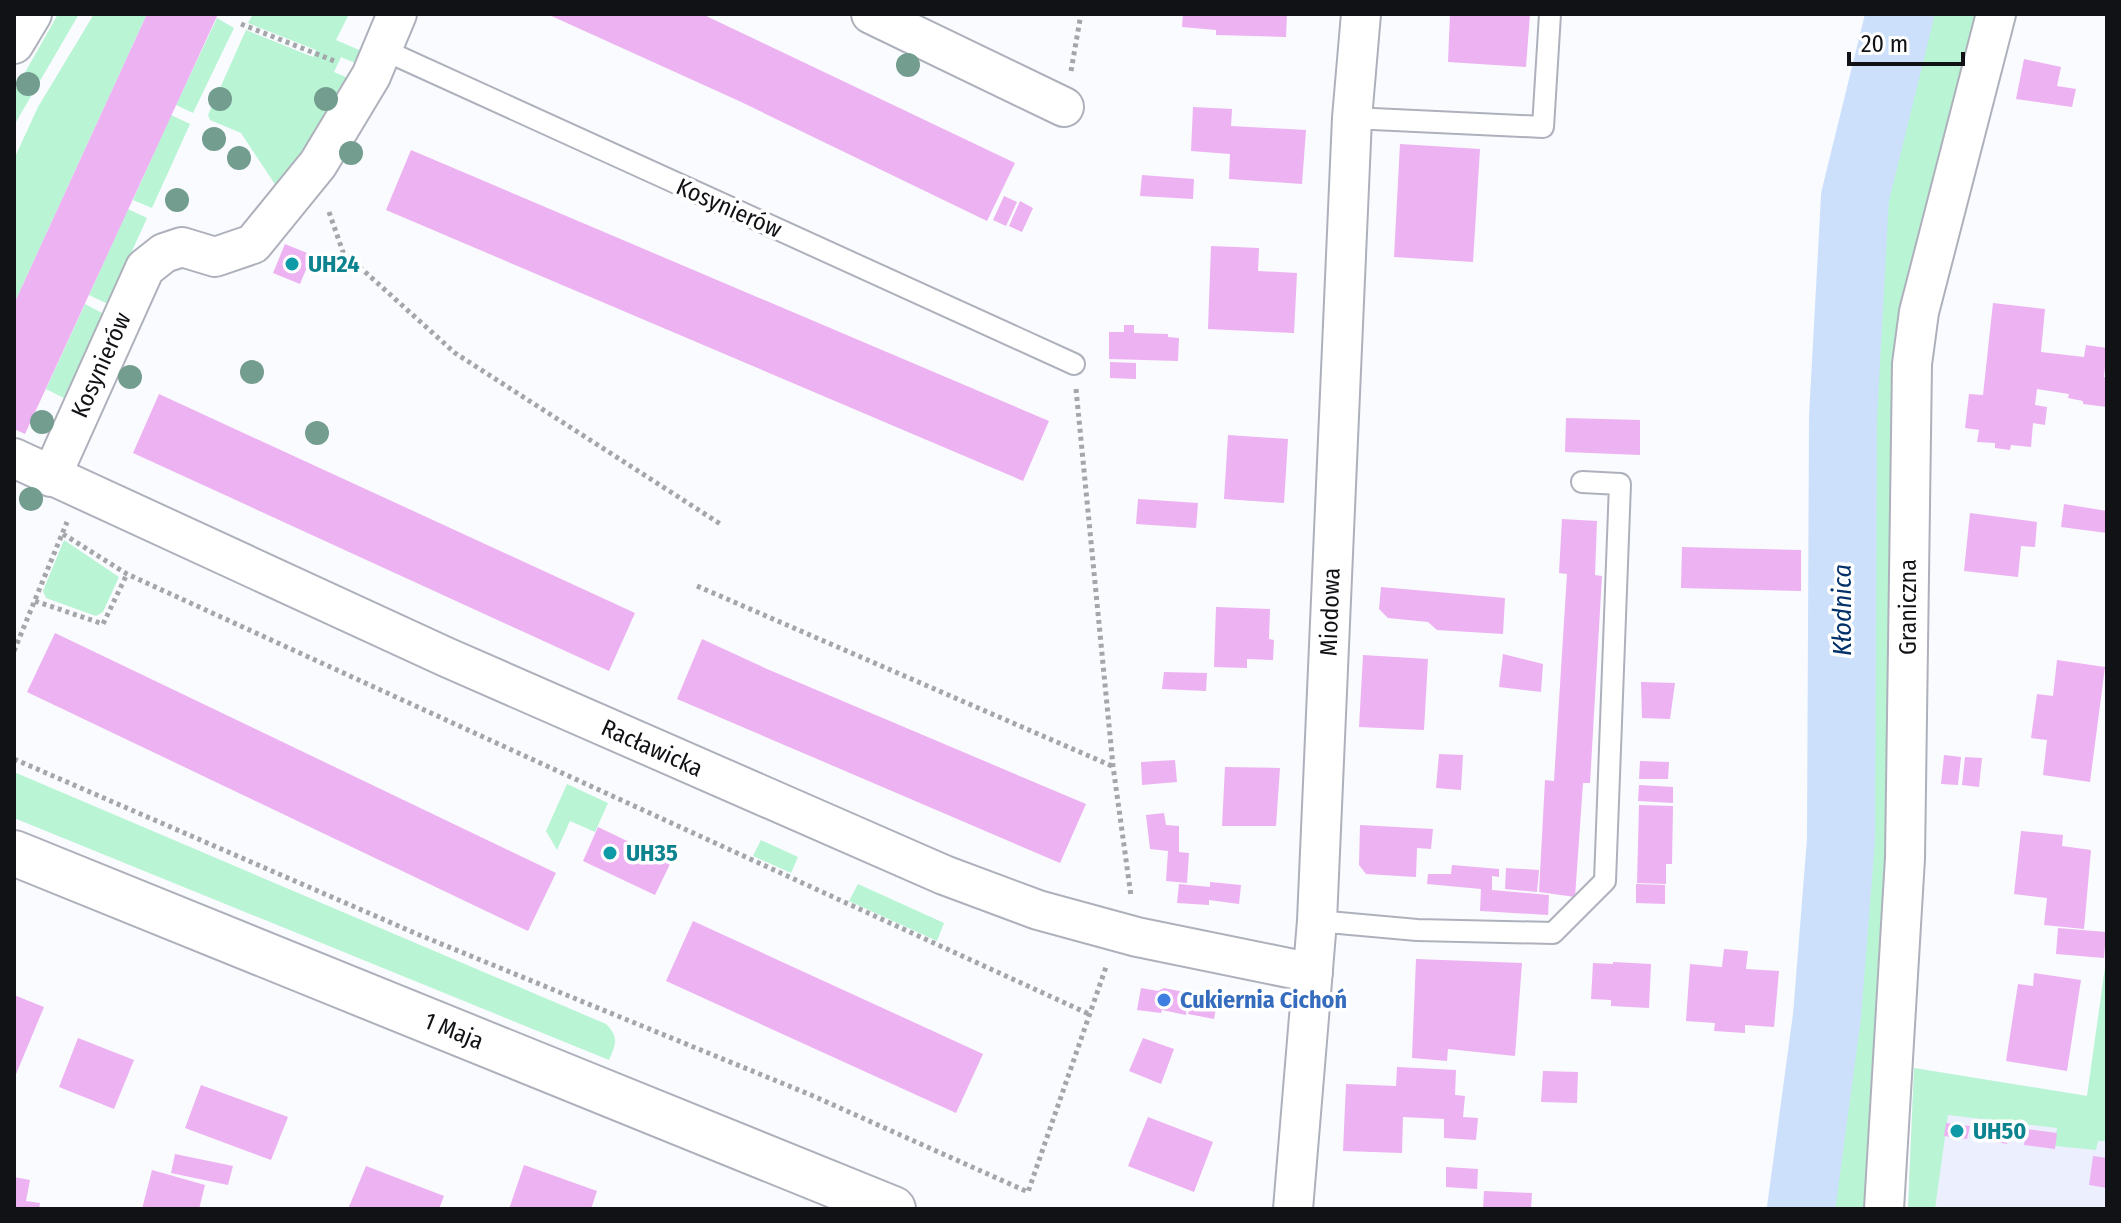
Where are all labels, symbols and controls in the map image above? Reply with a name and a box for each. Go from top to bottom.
scale bar [1849,16,1963,66]
text: 20 m [1861,30,1908,58]
street label: Kosynierów [672,172,786,244]
place label: UH24 [308,250,360,278]
marker: UH24 [283,255,301,273]
street label: Kosynierów [65,308,137,422]
street label: Graniczna [1894,559,1922,655]
water label: Kłodnica [1827,564,1858,656]
street label: Miodowa [1314,567,1346,657]
street label: Racławicka [597,713,707,783]
place label: UH35 [626,839,678,867]
marker: UH35 [601,844,619,862]
place label: Cukiernia Cichoń [1180,986,1347,1014]
marker: Cukiernia Cichoń [1155,991,1173,1009]
street label: 1 Maja [420,1007,488,1055]
place label: UH50 [1973,1117,2026,1145]
marker: UH50 [1948,1122,1966,1140]

